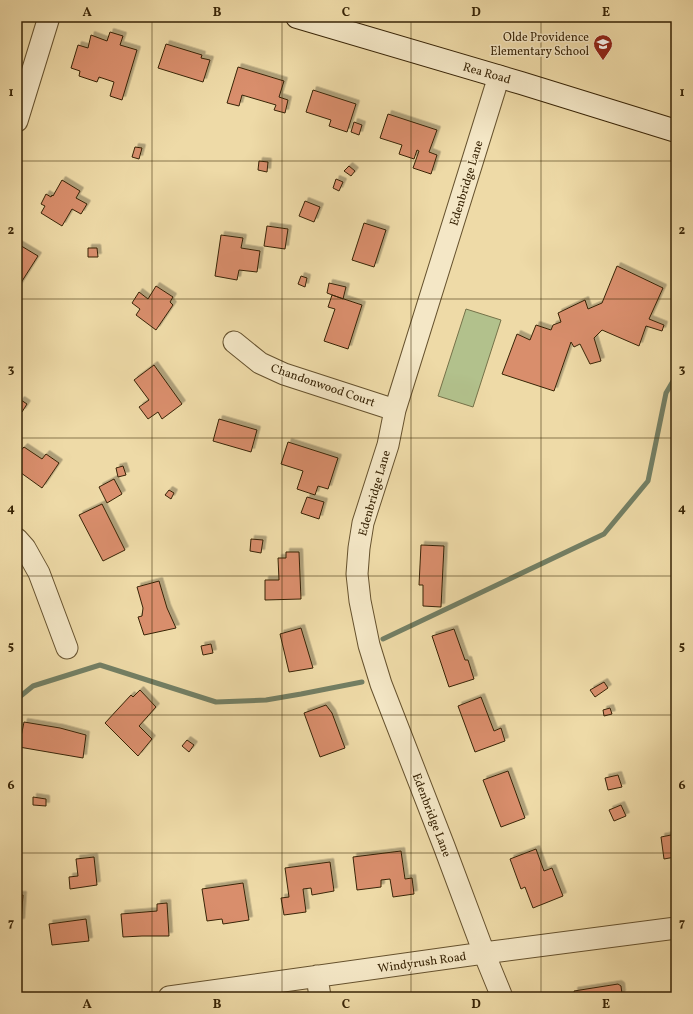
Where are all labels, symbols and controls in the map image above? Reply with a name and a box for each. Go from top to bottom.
text: A [82,4,92,22]
text: B [213,4,222,22]
text: C [342,4,350,22]
text: D [471,4,481,22]
text: E [602,4,610,22]
place label: Olde Providence Elementary School [490,30,589,60]
school or university icon: Olde Providence Elementary School [592,33,614,61]
street label: Rea Road [461,59,513,88]
text: 1 [8,84,14,102]
text: 1 [679,84,685,102]
street label: Edenbridge Lane [446,138,488,228]
text: 2 [8,222,15,240]
text: 2 [679,222,686,240]
text: 3 [8,361,15,379]
street label: Chandonwood Court [268,361,377,411]
text: 3 [679,361,686,379]
street label: Edenbridge Lane [355,448,395,538]
text: 4 [7,500,15,518]
text: 4 [678,500,686,518]
text: 5 [8,638,14,656]
text: 5 [679,638,685,656]
street label: Edenbridge Lane [408,771,455,860]
text: 6 [7,777,15,795]
text: 6 [678,777,686,795]
text: 7 [8,915,14,933]
text: 7 [679,915,685,933]
street label: Windyrush Road [377,949,468,977]
text: A [82,996,92,1014]
text: B [213,996,222,1014]
text: C [342,996,350,1014]
text: D [471,996,481,1014]
text: E [602,996,610,1014]

